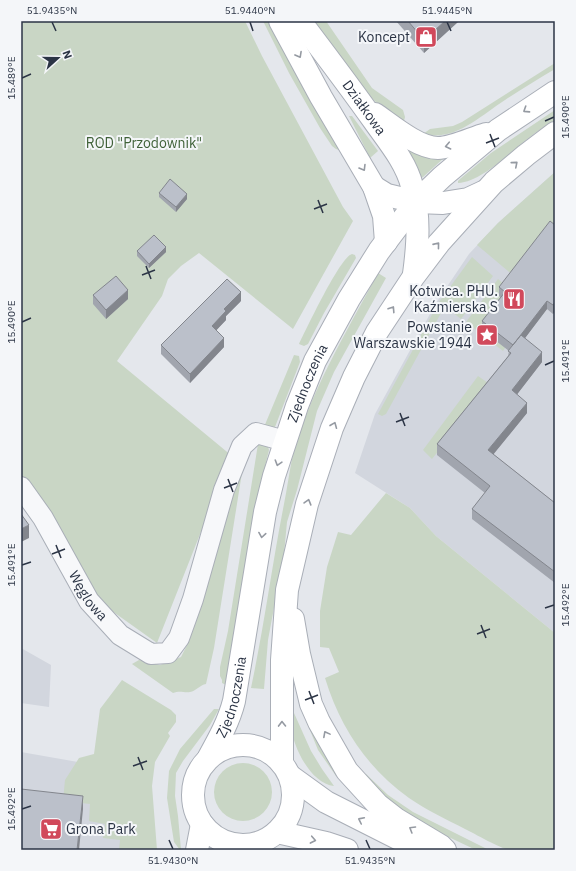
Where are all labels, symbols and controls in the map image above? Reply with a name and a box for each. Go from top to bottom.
text: 51.9435°N [27,4,77,17]
text: 51.9440°N [225,4,275,17]
text: 51.9445°N [422,4,472,17]
shop icon: Koncept [413,24,439,50]
place label: Koncept [358,28,410,46]
north arrow [38,38,78,78]
text: N [59,48,75,61]
one-way arrow [294,51,302,58]
text: 15.489°E [5,56,18,100]
street label: Działkowa [338,76,391,139]
text: 15.490°E [559,95,572,139]
one-way arrow [523,106,530,113]
park label: ROD "Przodownik" [86,134,202,152]
one-way arrow [445,141,451,149]
one-way arrow [511,161,518,168]
one-way arrow [359,164,366,171]
one-way arrow [433,242,440,249]
place label: Kotwica. PHU. Kaźmierska S [409,282,498,316]
restaurant icon: Kotwica. PHU. Kaźmierska S [501,286,527,312]
text: 15.490°E [5,300,18,344]
one-way arrow [387,306,395,313]
place label: Powstanie Warszawskie 1944 [353,318,472,352]
place icon: Powstanie Warszawskie 1944 [474,322,500,348]
text: 15.491°E [559,339,572,383]
street label: Zjednoczenia [283,340,332,424]
one-way arrow [329,422,337,429]
one-way arrow [274,460,283,467]
one-way arrow [303,499,311,506]
one-way arrow [258,532,267,538]
text: 15.491°E [5,543,18,587]
street label: Węglowa [65,567,112,625]
text: 15.492°E [559,583,572,627]
street label: Zjednoczenia [212,654,250,740]
one-way arrow [278,721,286,727]
one-way arrow [323,731,331,739]
text: 15.492°E [5,787,18,831]
supermarket icon: Grona Park [38,816,64,842]
one-way arrow [358,817,365,825]
place label: Grona Park [66,820,136,838]
one-way arrow [409,826,416,833]
one-way arrow [309,836,316,844]
text: 51.9430°N [148,854,198,867]
text: 51.9435°N [345,854,395,867]

